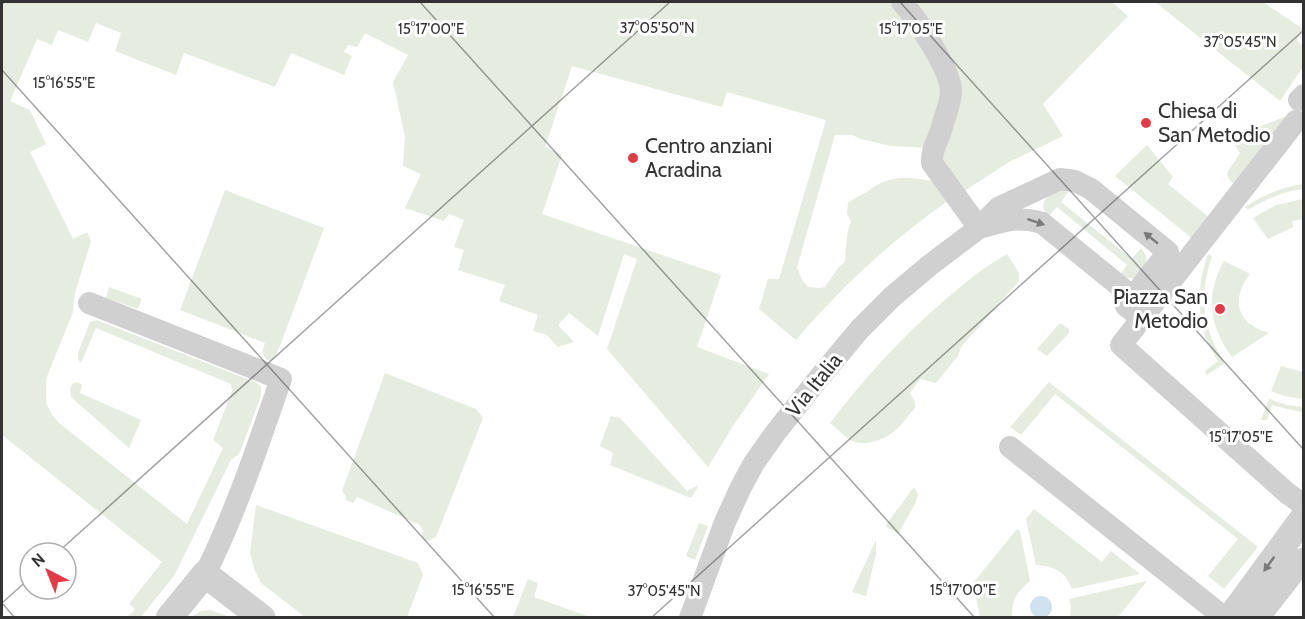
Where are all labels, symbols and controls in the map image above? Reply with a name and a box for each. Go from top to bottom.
text: 37°05'50"N [619,19,695,37]
text: 15°17'00"E [398,20,464,38]
text: 15°17'05"E [879,20,943,38]
text: 37°05'45"N [1203,33,1277,51]
text: 15°16'55"E [33,74,95,92]
place label: Chiesa di San Metodio [1158,98,1271,147]
marker: Chiesa di San Metodio [1139,116,1153,130]
place label: Centro anziani Acradina [645,133,772,182]
marker: Centro anziani Acradina [626,151,640,165]
one-way arrow [1027,218,1045,228]
one-way arrow [1144,232,1159,245]
place label: Piazza San Metodio [1113,284,1208,333]
marker: Piazza San Metodio [1213,302,1227,316]
street label: Via Italia [780,348,847,422]
text: 15°17'05"E [1209,428,1273,446]
north arrow [18,541,78,601]
text: N [28,549,49,571]
one-way arrow [1263,557,1275,572]
text: 15°16'55"E [452,581,514,599]
text: 15°17'00"E [930,581,996,599]
text: 37°05'45"N [627,582,701,600]

